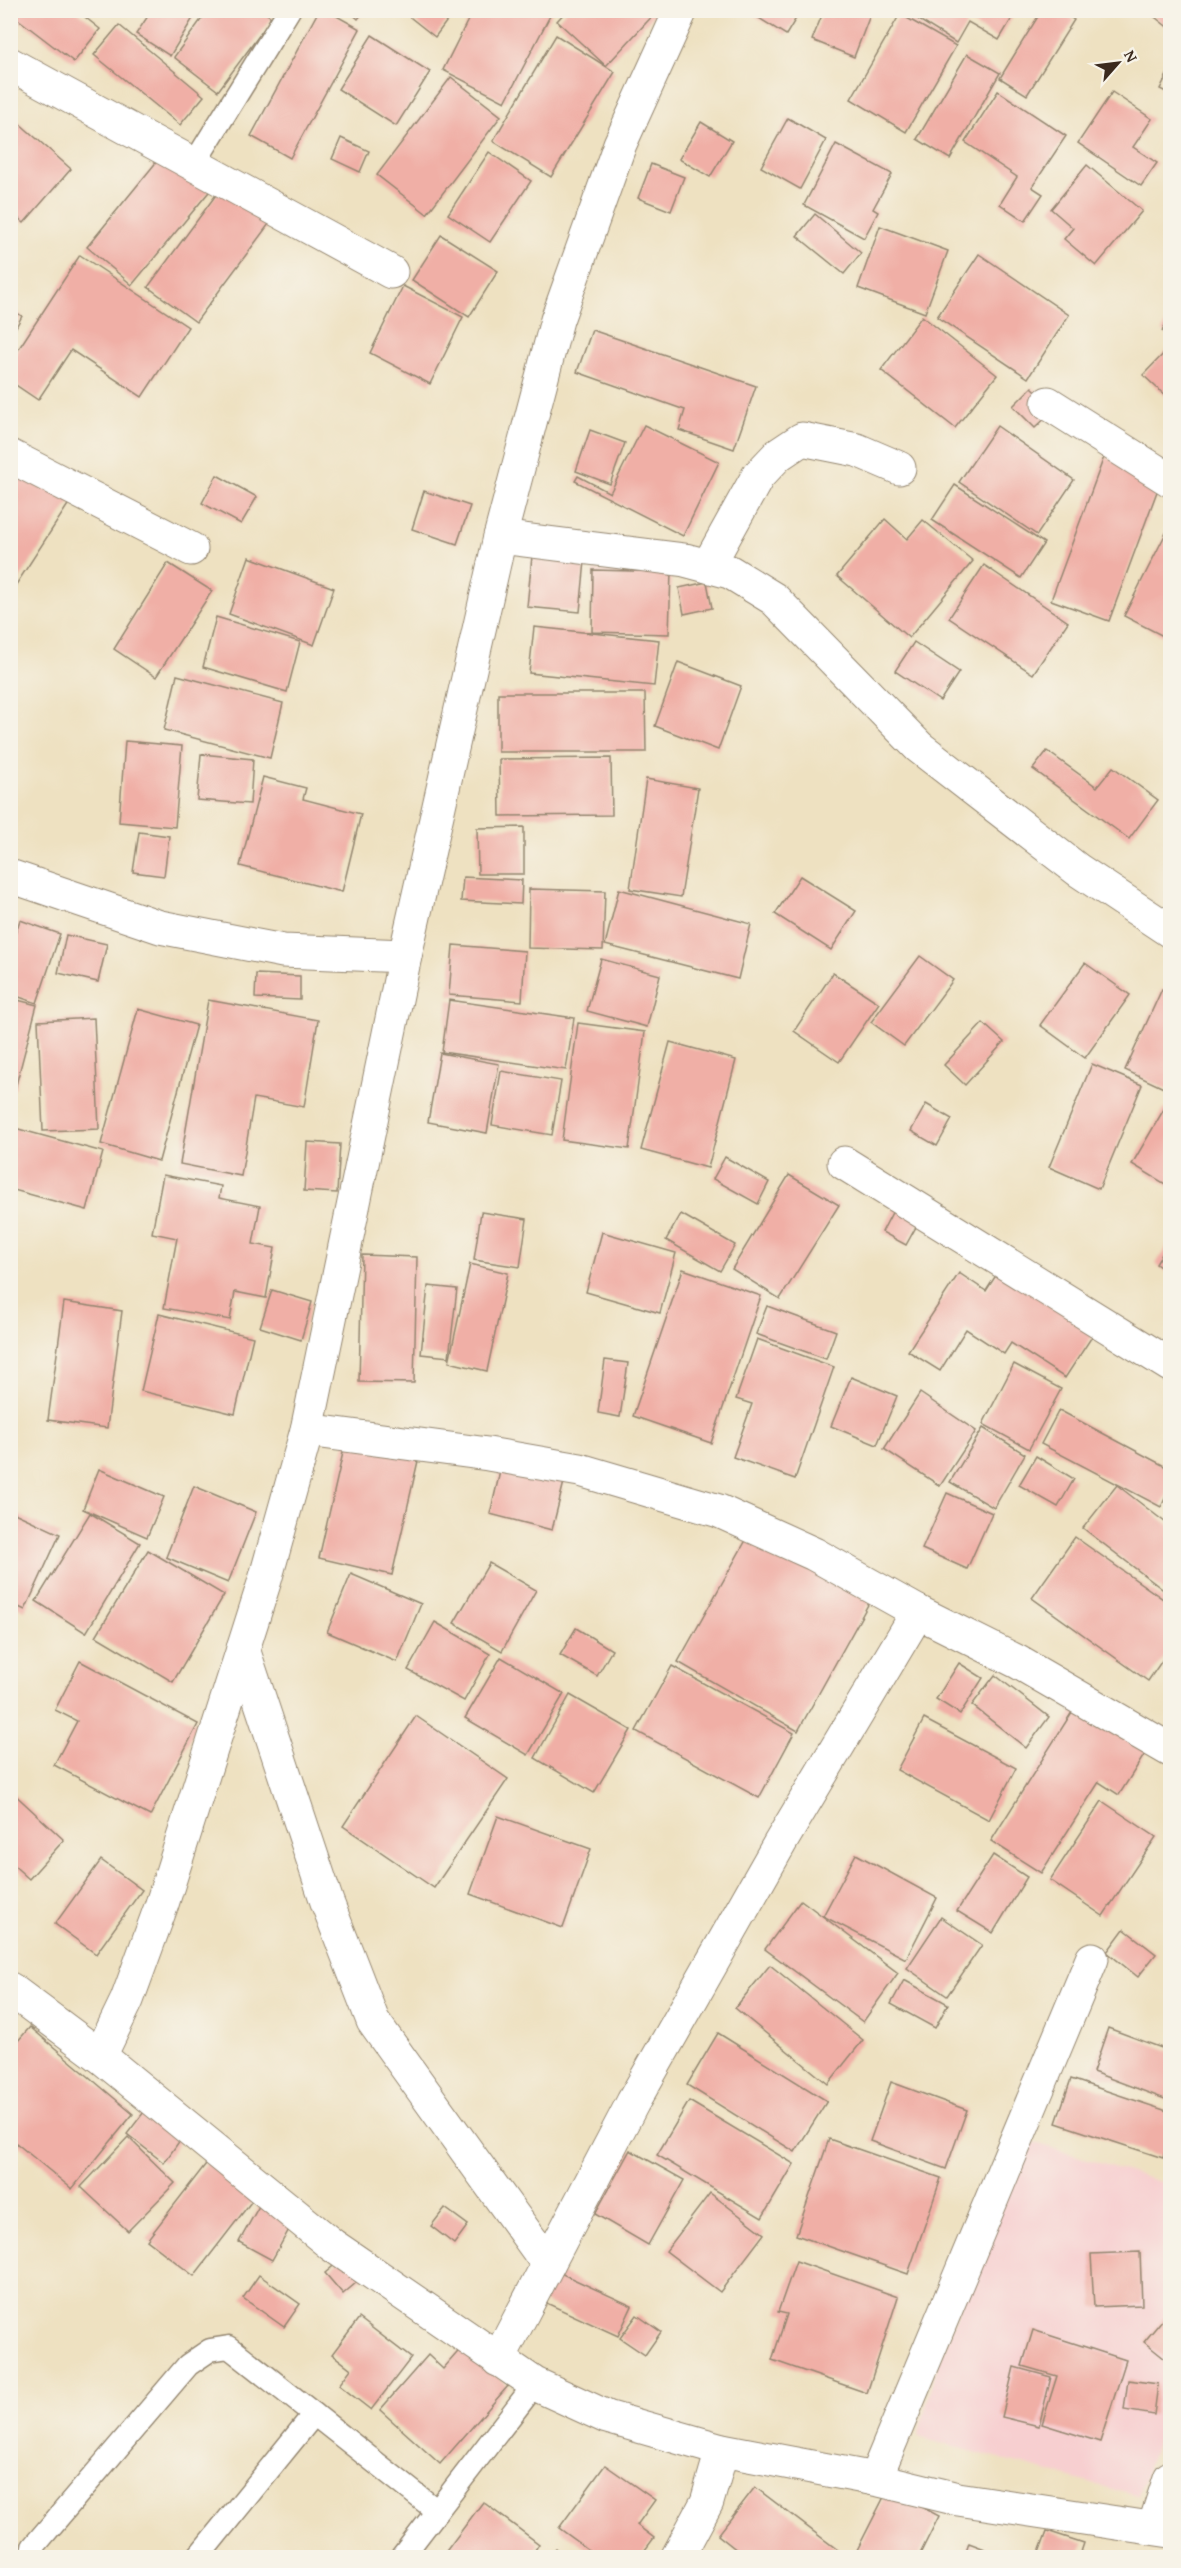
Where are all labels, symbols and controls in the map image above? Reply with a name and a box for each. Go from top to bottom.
north arrow [1088,33,1148,93]
text: N [1118,46,1144,67]

